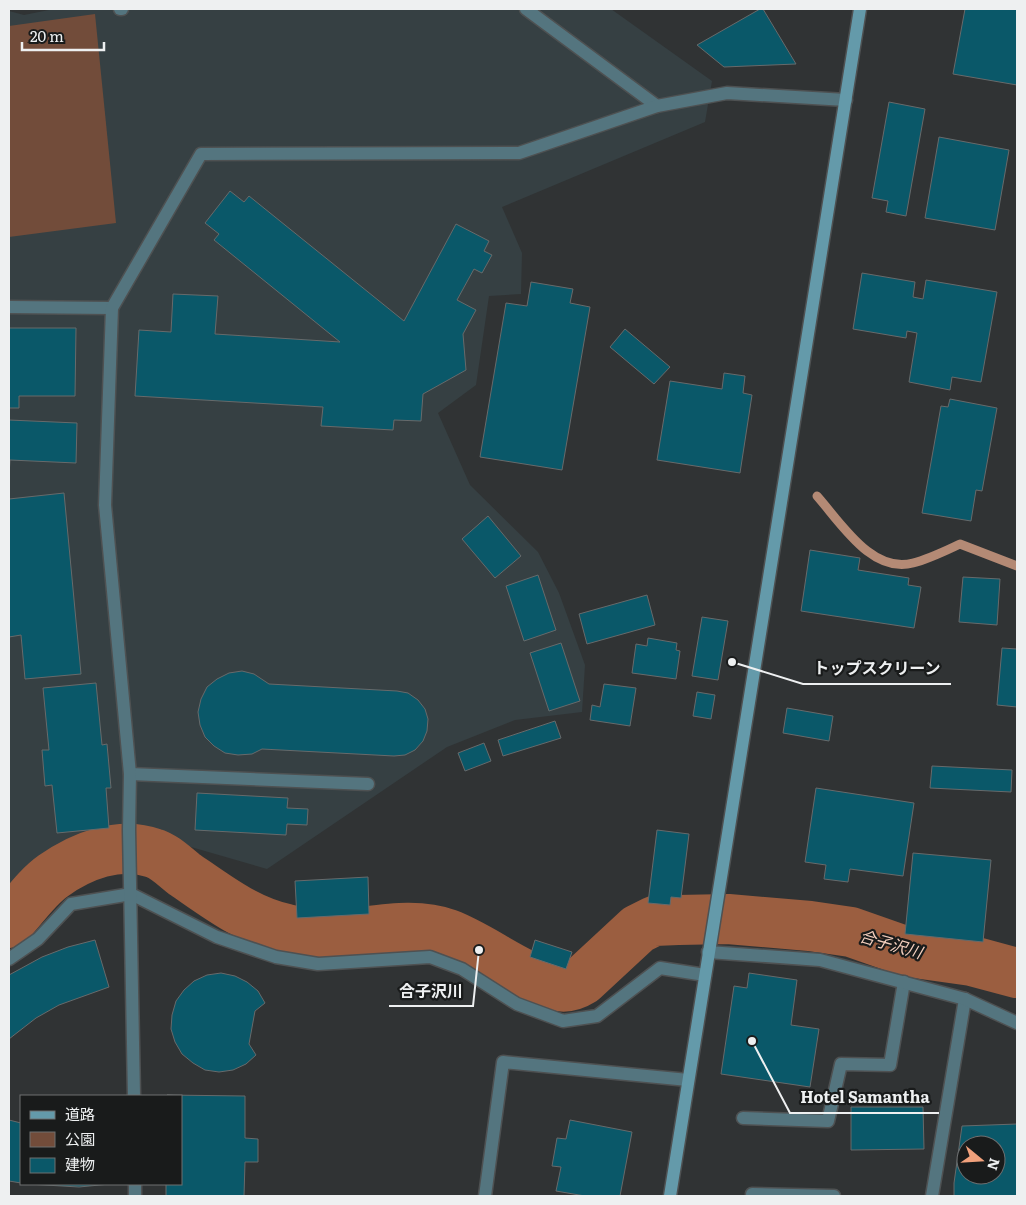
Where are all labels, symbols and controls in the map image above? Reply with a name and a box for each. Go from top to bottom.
scale bar [22,20,105,52]
text: 20 m [30,24,64,47]
callout: トップスクリーン [803,653,951,684]
text: トップスクリーン [813,655,941,679]
water label: 合子沢川 [857,923,927,964]
callout: 合子沢川 [389,975,473,1006]
text: 合子沢川 [399,978,463,1002]
callout: Hotel Samantha [790,1082,939,1113]
text: Hotel Samantha [800,1084,931,1108]
legend [20,1095,182,1185]
text: 道路 [65,1102,95,1125]
text: 公園 [65,1127,95,1150]
north arrow [956,1135,1006,1185]
text: 建物 [65,1152,95,1175]
text: N [983,1156,1006,1173]

